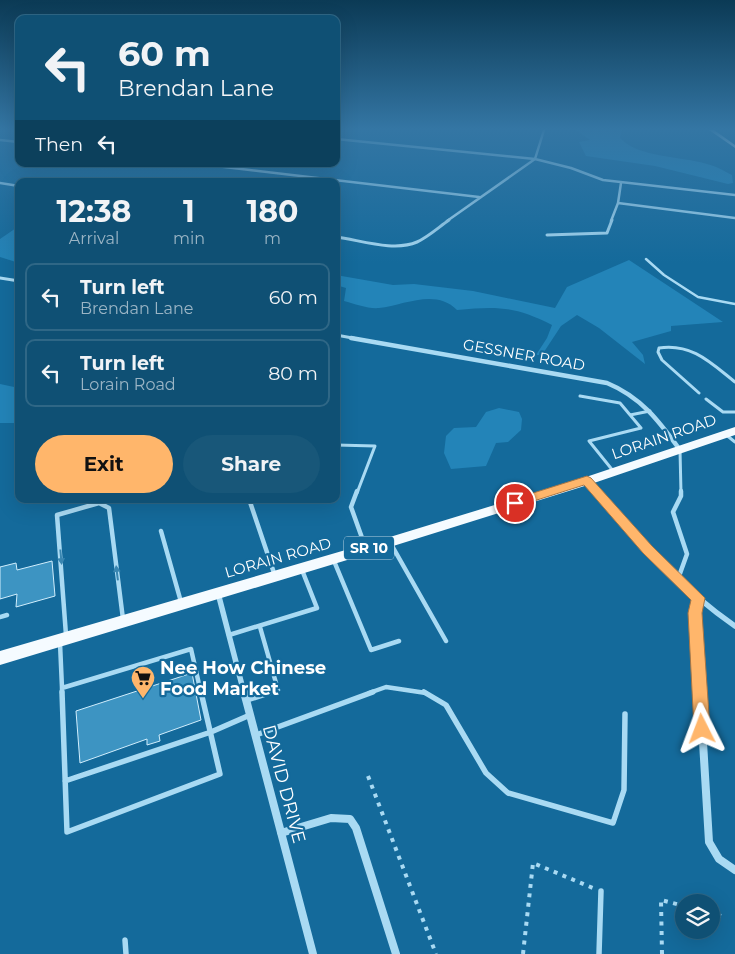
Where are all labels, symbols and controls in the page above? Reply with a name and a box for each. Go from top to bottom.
text: 60 m [118,32,211,75]
icon: left [35,35,100,100]
text: Brendan Lane [118,75,274,102]
icon: left [93,130,121,158]
text: Then [35,133,83,156]
text: 12:38 [57,193,131,230]
text: 1 [183,193,195,230]
text: 180 [247,193,298,230]
text: Arrival [69,229,119,248]
text: min [173,229,205,248]
text: m [264,229,281,248]
text: Turn left [80,276,165,299]
icon: left [37,283,65,311]
text: 60 m [269,286,318,309]
text: Brendan Lane [80,299,193,318]
street label: GESSNER ROAD [462,334,587,375]
text: Turn left [80,352,165,375]
icon: left [37,359,65,387]
text: 80 m [268,362,318,385]
text: Lorain Road [80,375,176,394]
street label: LORAIN ROAD [609,410,719,463]
button: Exit [35,435,173,493]
button: Share [183,435,320,493]
pin [494,482,536,524]
icon: arrive [501,489,529,517]
street label: LORAIN ROAD [222,533,333,582]
road number: SR 10 [344,536,394,560]
one-way arrow [57,549,65,565]
one-way arrow [113,564,121,580]
place label: Nee How Chinese Food Market [160,657,326,700]
supermarket icon: Nee How Chinese Food Market [130,665,156,699]
position arrow [675,702,727,754]
street label: DAVID DRIVE [258,722,310,846]
map controls [675,894,720,939]
button: layers [675,894,720,939]

